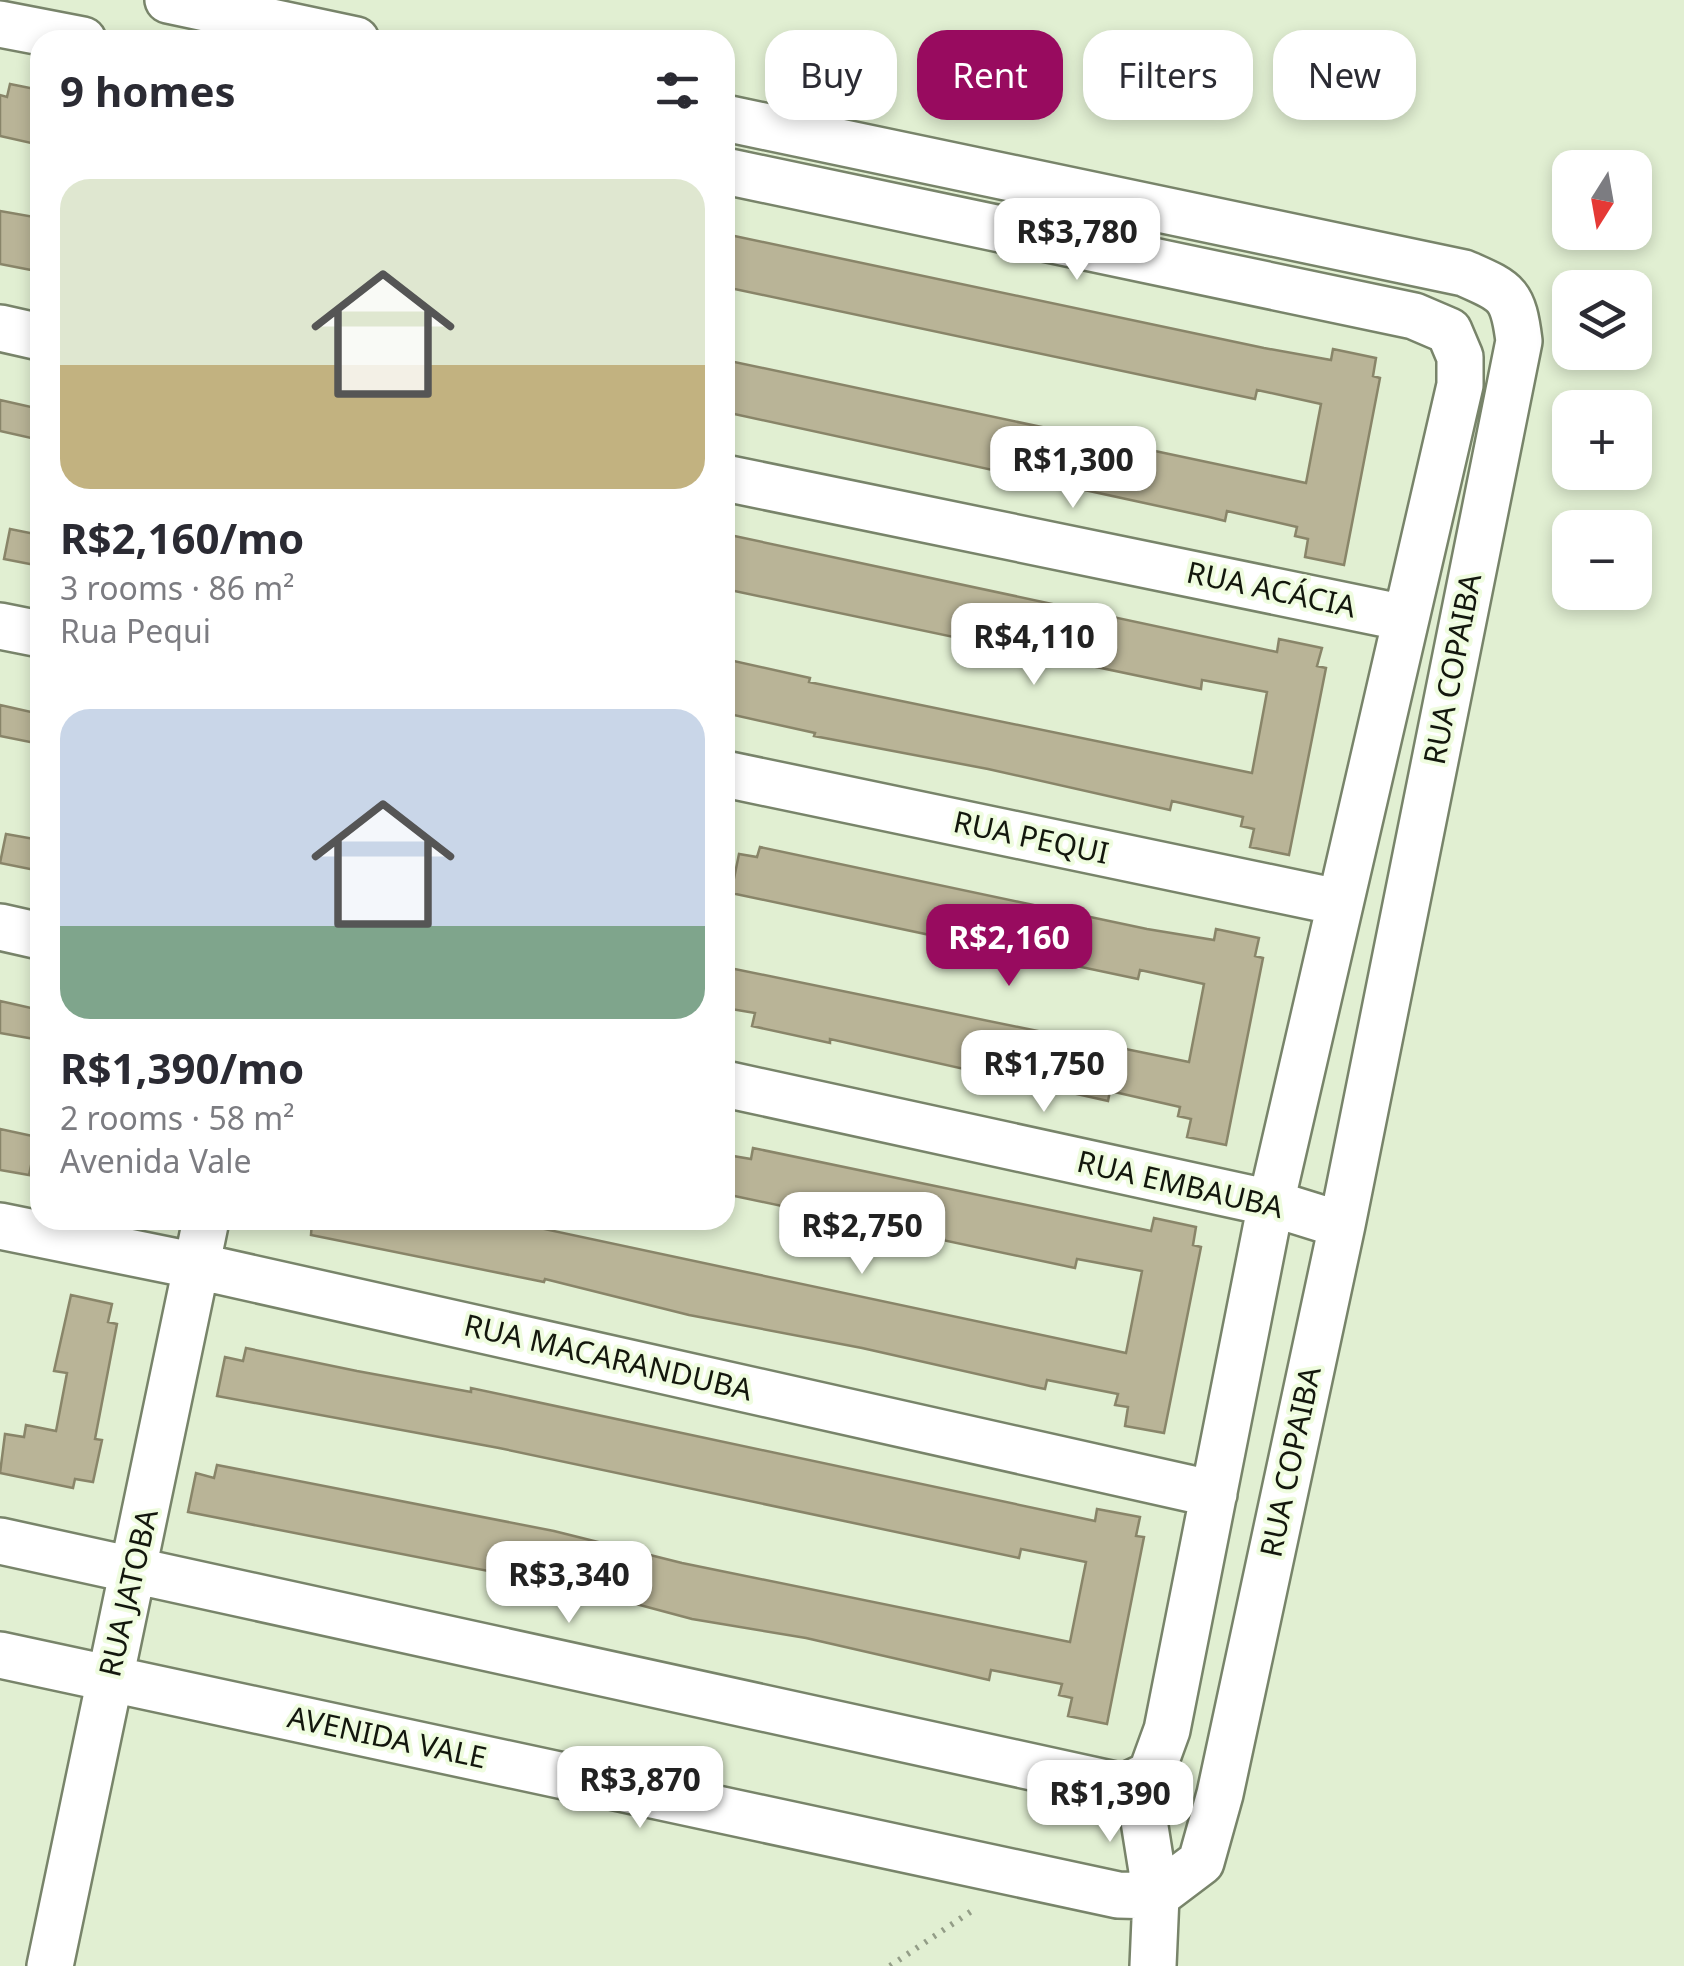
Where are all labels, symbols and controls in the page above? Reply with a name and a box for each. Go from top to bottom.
chip: Buy [765,30,897,120]
chip: Rent [917,30,1063,120]
chip: Filters [1083,30,1253,120]
chip: New [1273,30,1416,120]
text: 9 homes [60,62,236,119]
icon: filters [650,63,705,118]
north arrow [1552,150,1652,250]
map controls [1552,150,1652,610]
pin: R$3,780 [985,198,1169,283]
text: R$3,780 [1016,209,1138,252]
icon: home [293,244,473,424]
button: layers [1552,270,1652,370]
button: + [1552,390,1652,490]
pin: R$1,300 [981,426,1165,511]
text: R$1,300 [1012,437,1134,480]
text: R$2,160/mo [60,509,304,566]
button: − [1552,510,1652,610]
street label: RUA ACÁCIA [1183,551,1360,627]
text: 3 rooms · 86 m² [60,566,294,609]
street label: RUA COPAIBA [1413,569,1490,768]
pin: R$4,110 [942,603,1126,688]
text: Rua Pequi [60,609,211,652]
text: R$4,110 [973,614,1095,657]
icon: home [293,774,473,954]
street label: RUA PEQUI [950,800,1113,873]
pin: R$2,160 [917,904,1101,989]
text: R$2,160 [948,915,1070,958]
pin: R$1,750 [952,1030,1136,1115]
text: R$1,390/mo [60,1039,304,1096]
text: R$1,750 [983,1041,1105,1084]
text: 2 rooms · 58 m² [60,1096,294,1139]
text: Avenida Vale [60,1139,252,1182]
street label: RUA EMBAUBA [1073,1140,1288,1227]
pin: R$2,750 [770,1192,954,1277]
text: R$2,750 [801,1203,923,1246]
street label: RUA MACARANDUBA [460,1303,757,1410]
street label: RUA COPAIBA [1249,1362,1330,1561]
street label: RUA JATOBA [88,1504,167,1680]
pin: R$3,340 [477,1541,661,1626]
text: R$3,340 [508,1552,630,1595]
street label: AVENIDA VALE [284,1695,490,1778]
pin: R$3,870 [548,1746,732,1831]
text: R$3,870 [579,1757,701,1800]
pin: R$1,390 [1018,1760,1202,1845]
text: R$1,390 [1049,1771,1171,1814]

